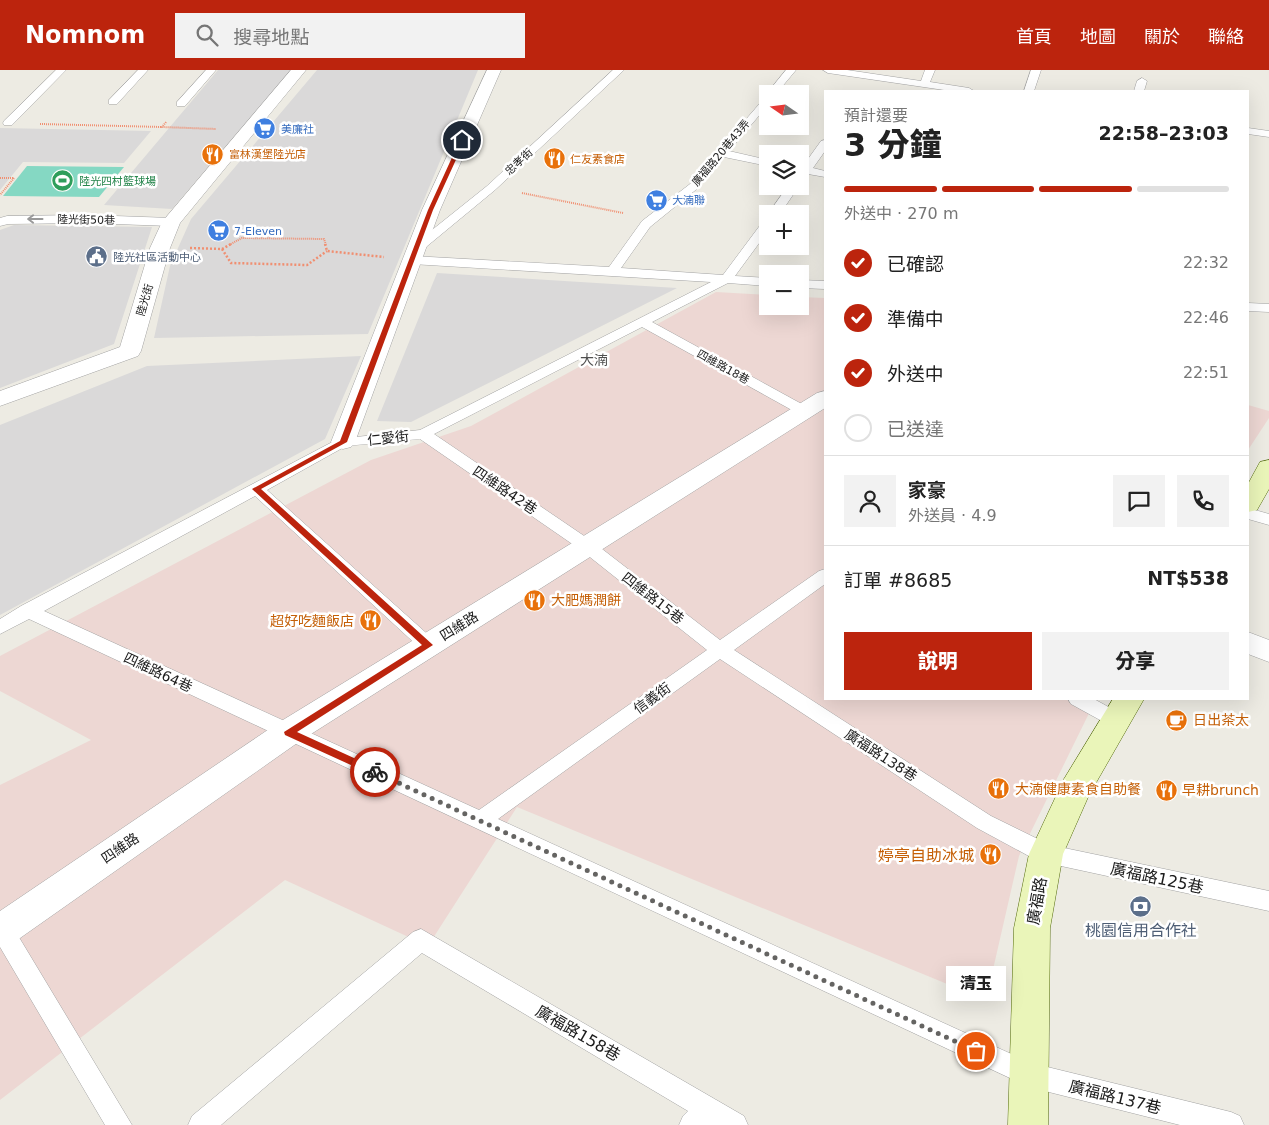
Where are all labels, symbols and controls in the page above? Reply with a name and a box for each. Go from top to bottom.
search box [175,13,525,58]
text: Nomnom [25,21,145,49]
icon: search [193,21,221,49]
text: 搜尋地點 [233,26,309,48]
text: 首頁 [1016,26,1052,47]
text: 地圖 [1080,26,1116,47]
text: 關於 [1144,26,1180,47]
text: 聯絡 [1208,26,1244,47]
north arrow [759,85,809,135]
map controls [759,85,809,315]
text: 預計還要 [844,106,908,125]
supermarket icon: 美廉社 [253,117,277,141]
street label: 廣福路20巷43弄 [689,117,753,189]
pin [441,119,483,161]
text: 22:58–23:03 [1099,122,1229,144]
place label: 美廉社 [281,123,314,136]
icon: home [448,126,476,154]
text: 3 分鐘 [844,126,941,164]
restaurant icon: 富林漢堡陸光店 [201,142,225,166]
button: layers [759,145,809,195]
street label: 忠孝街 [502,146,536,178]
restaurant icon: 仁友素食店 [542,147,566,171]
place label: 富林漢堡陸光店 [229,148,306,161]
place label: 仁友素食店 [570,153,625,166]
sports icon: 陸光四村籃球場 [51,169,75,193]
place label: 陸光四村籃球場 [79,175,156,188]
supermarket icon: 大湳聯 [644,188,668,212]
place label: 大湳聯 [672,194,705,207]
text: 外送中 · 270 m [844,204,958,223]
button: + [759,205,809,255]
street label: 陸光街50巷 [57,213,115,227]
one-way arrow [27,214,44,224]
supermarket icon: 7-Eleven [206,219,230,243]
place label: 7-Eleven [234,225,282,238]
public building icon: 陸光社區活動中心 [85,245,109,269]
icon: check [844,249,872,277]
place label: 陸光社區活動中心 [113,251,201,264]
text: 已確認 [887,253,944,275]
text: 22:32 [1183,253,1229,272]
button: − [759,265,809,315]
street label: 陸光街 [134,282,156,318]
icon: check [844,304,872,332]
text: 準備中 [887,308,944,330]
text: 22:46 [1183,308,1229,327]
street label: 四維路18巷 [694,347,752,387]
district label: 大湳 [580,352,608,368]
icon: check [844,359,872,387]
text: 外送中 [887,363,944,385]
text: 22:51 [1183,363,1229,382]
text: 已送達 [887,418,944,440]
street label: 仁愛街 [366,428,410,448]
street label: 四維路42巷 [470,463,540,517]
button: person [844,475,896,527]
button: chat [1113,475,1165,527]
button: phone [1177,475,1229,527]
text: 家豪 [908,479,946,501]
text: 外送員 · 4.9 [908,506,997,525]
text: NT$538 [1147,567,1229,589]
street label: 四維路15巷 [619,569,687,627]
text: 訂單 #8685 [844,569,952,591]
restaurant icon: 大肥媽潤餅 [523,588,547,612]
place label: 大肥媽潤餅 [551,592,621,608]
street label: 四維路 [437,608,481,644]
restaurant icon: 超好吃麵飯店 [358,609,382,633]
place label: 超好吃麵飯店 [270,613,354,629]
button: 說明 [844,632,1032,690]
button: 分享 [1042,632,1229,690]
street label: 四維路64巷 [121,649,195,695]
street label: 信義街 [630,679,674,717]
cafe icon: 日出茶太 [1165,708,1189,732]
place label: 日出茶太 [1193,712,1249,728]
street label: 廣福路138巷 [842,726,920,784]
courier [350,747,400,797]
icon: bike [361,758,389,786]
restaurant icon: 大湳健康素食自助餐 [987,777,1011,801]
restaurant icon: 早耕brunch [1154,778,1178,802]
place label: 大湳健康素食自助餐 [1015,781,1141,797]
place label: 早耕brunch [1182,782,1259,798]
street label: 四維路 [98,830,142,866]
restaurant icon: 婷亭自助冰城 [978,843,1002,867]
place label: 婷亭自助冰城 [878,846,974,865]
street label: 廣福路125巷 [1109,859,1205,897]
street label: 廣福路 [1023,876,1051,926]
bank icon: 桃園信用合作社 [1129,894,1153,918]
place label: 桃園信用合作社 [1085,921,1197,940]
callout: 清玉 [946,966,1006,1001]
text: 清玉 [960,974,992,993]
street label: 廣福路158巷 [532,1001,624,1065]
pin [955,1030,997,1072]
icon: bag [962,1037,990,1065]
street label: 廣福路137巷 [1067,1076,1163,1118]

